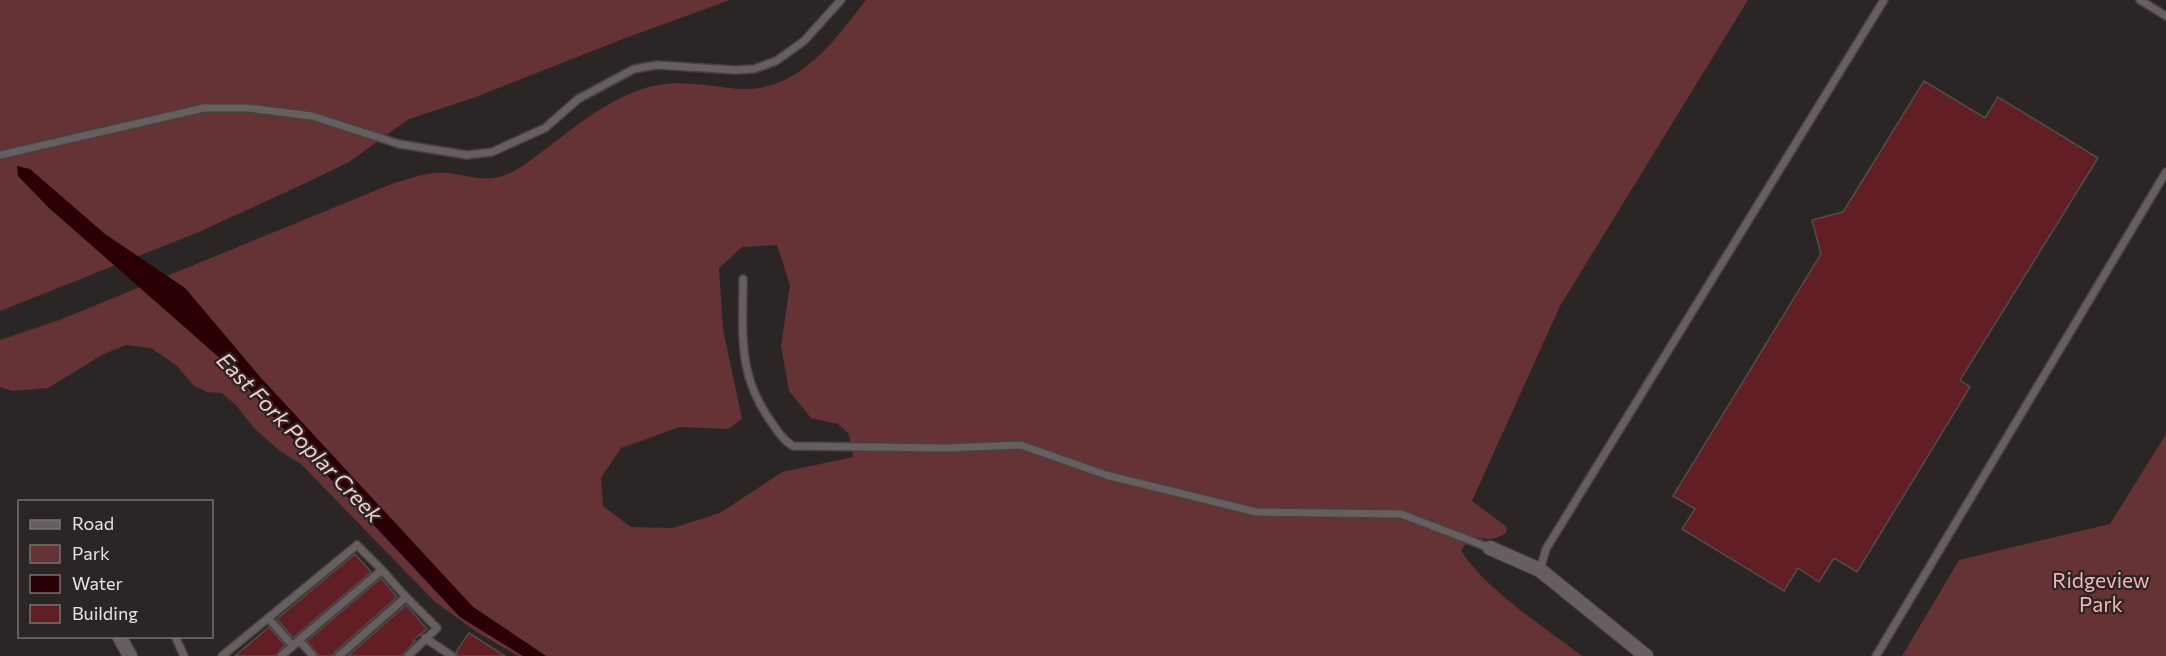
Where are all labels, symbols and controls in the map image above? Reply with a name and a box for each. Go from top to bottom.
water label: East Fork Poplar Creek [212,346,389,529]
legend [18,500,213,638]
text: Road [72,512,114,534]
text: Park [72,542,110,564]
park label: Ridgeview Park [2052,567,2150,616]
text: Water [72,572,123,594]
text: Building [72,602,138,624]

